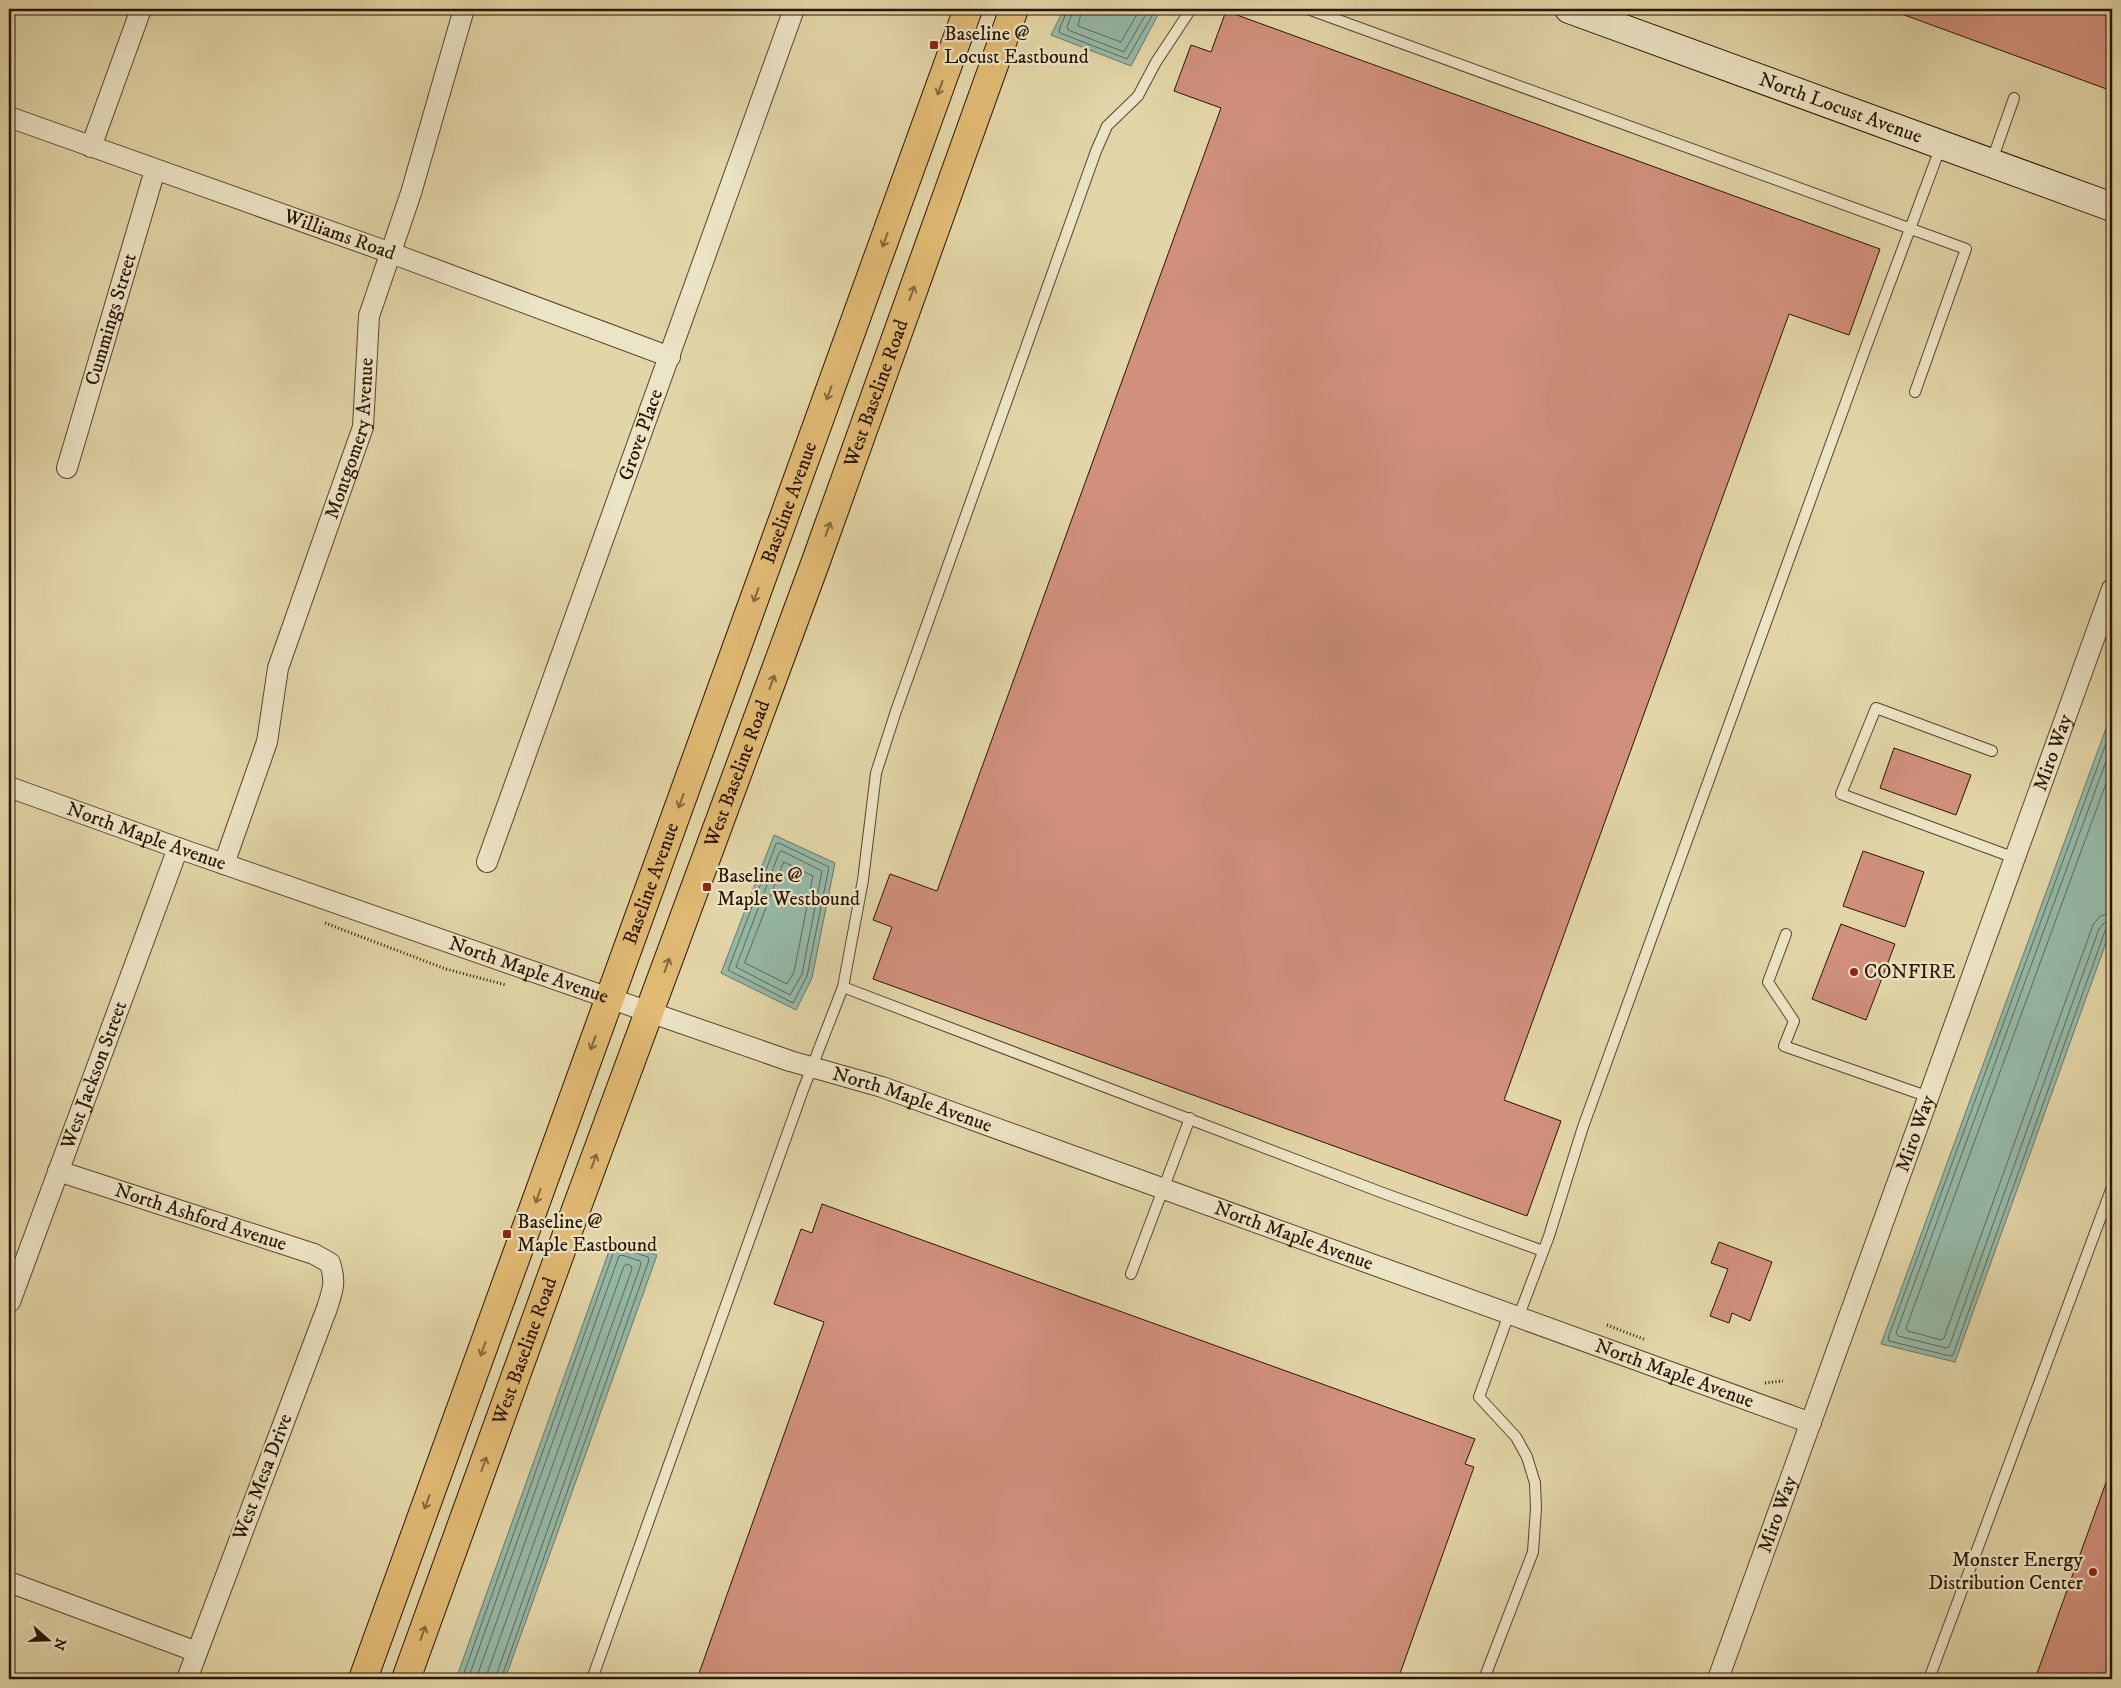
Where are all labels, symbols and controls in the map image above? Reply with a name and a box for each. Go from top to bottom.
place label: Baseline @ Locust Eastbound [944,22,1089,70]
marker: Baseline @ Locust Eastbound [928,39,940,51]
street label: North Locust Avenue [1755,67,1926,149]
one-way arrow [935,80,944,95]
street label: Williams Road [280,203,399,266]
one-way arrow [880,232,889,248]
street label: Cummings Street [80,250,142,388]
one-way arrow [908,286,917,302]
street label: West Baseline Road [838,316,914,471]
street label: Montgomery Avenue [319,357,379,522]
one-way arrow [824,385,833,400]
street label: Grove Place [613,386,669,484]
street label: Baseline Avenue [756,438,823,567]
one-way arrow [824,522,833,537]
one-way arrow [751,587,760,602]
one-way arrow [768,674,777,690]
street label: West Baseline Road [698,697,776,852]
street label: Miro Way [2027,710,2078,795]
one-way arrow [676,793,685,809]
street label: North Maple Avenue [63,796,229,876]
street label: Baseline Avenue [618,819,685,948]
place label: Baseline @ Maple Westbound [717,864,860,912]
marker: Baseline @ Maple Westbound [701,881,713,893]
street label: North Maple Avenue [446,931,612,1009]
one-way arrow [663,958,672,973]
place label: CONFIRE [1864,960,1956,985]
marker: CONFIRE [1848,966,1860,978]
street label: West Jackson Street [55,997,133,1154]
one-way arrow [588,1035,597,1050]
street label: North Maple Avenue [830,1061,996,1138]
street label: Miro Way [1890,1091,1941,1175]
one-way arrow [590,1154,599,1169]
street label: North Ashford Avenue [111,1178,290,1257]
one-way arrow [533,1188,542,1203]
street label: North Maple Avenue [1211,1196,1377,1276]
place label: Baseline @ Maple Eastbound [517,1210,657,1258]
marker: Baseline @ Maple Eastbound [501,1228,513,1240]
street label: West Baseline Road [486,1274,563,1429]
street label: North Maple Avenue [1592,1333,1757,1414]
one-way arrow [478,1340,487,1356]
street label: West Mesa Drive [227,1410,299,1545]
one-way arrow [480,1457,489,1472]
street label: Miro Way [1752,1472,1803,1556]
one-way arrow [422,1493,431,1509]
place label: Monster Energy Distribution Center [1928,1548,2084,1596]
marker: Monster Energy Distribution Center [2087,1566,2099,1578]
north arrow [22,1616,72,1666]
one-way arrow [419,1626,428,1642]
text: N [49,1636,70,1653]

